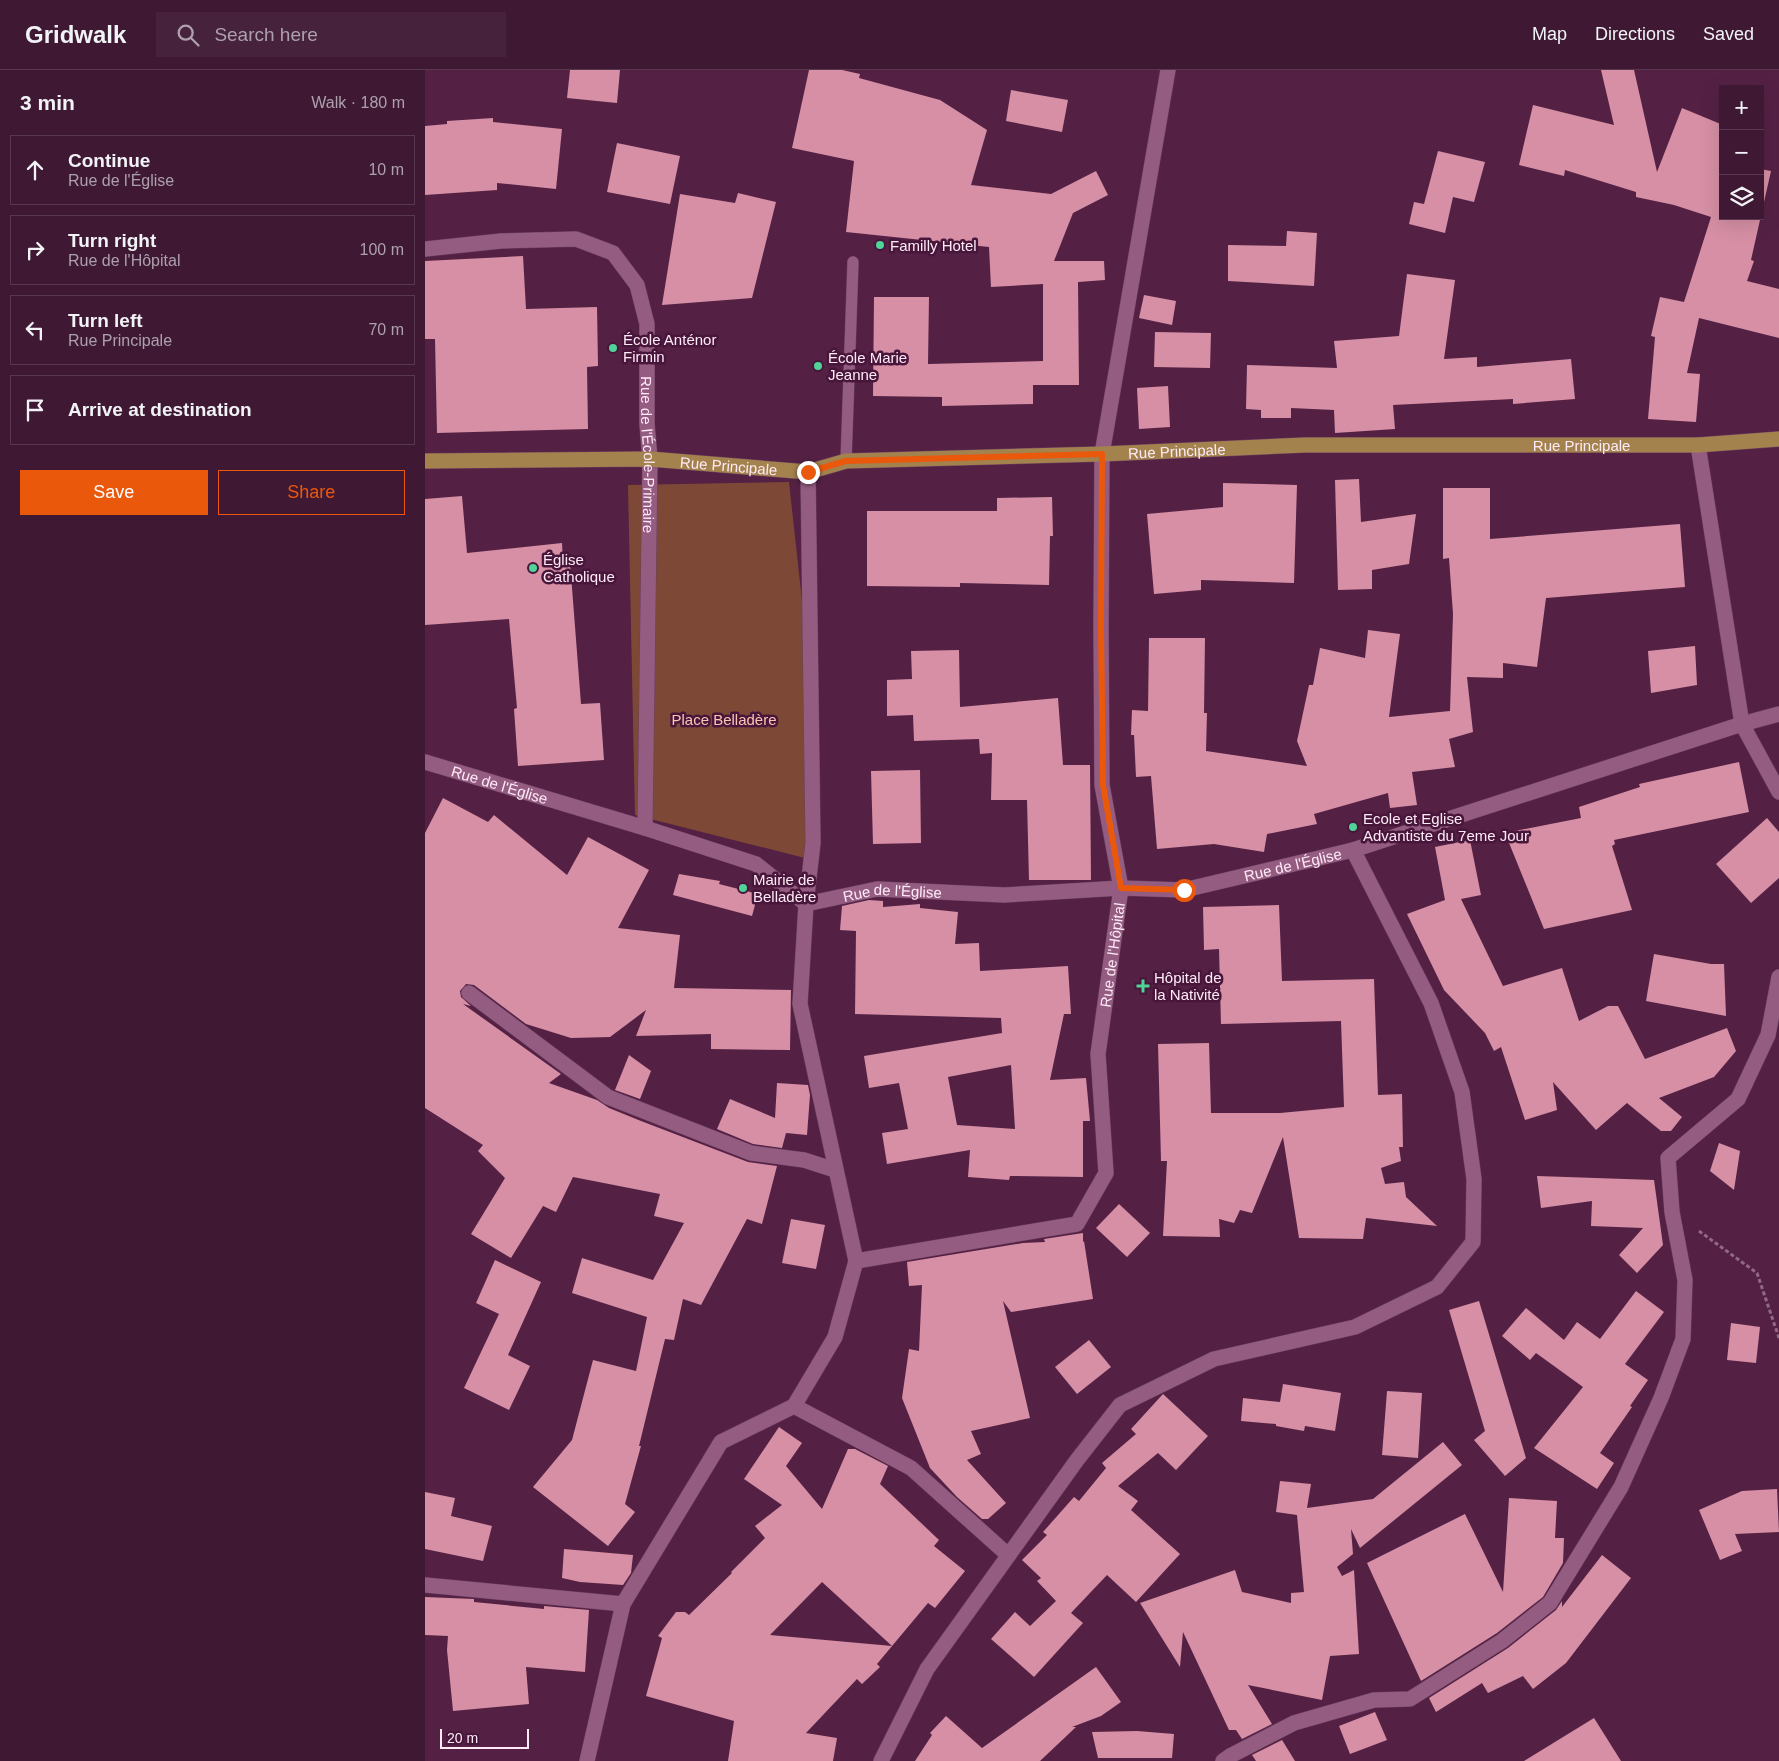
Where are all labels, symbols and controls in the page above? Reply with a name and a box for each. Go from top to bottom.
search box [156,12,506,57]
text: Gridwalk [25,21,126,48]
icon: search [174,21,202,49]
text: Search here [214,24,318,45]
text: Map [1532,24,1567,44]
text: Directions [1595,24,1675,44]
text: Saved [1703,24,1754,44]
map controls [1719,85,1764,220]
button: + [1719,85,1764,130]
text: 3 min [20,91,75,114]
text: Walk · 180 m [311,94,405,111]
button: − [1719,130,1764,175]
text: Continue [68,150,150,171]
icon: ahead [21,156,49,184]
text: 10 m [368,161,404,178]
text: Rue de l'Église [68,172,174,189]
button: layers [1719,175,1764,220]
text: Turn right [68,230,156,251]
icon: right [21,236,49,264]
place label: Familly Hotel [890,237,977,254]
marker: Familly Hotel [874,239,886,251]
text: 100 m [360,241,404,258]
text: Rue de l'Hôpital [68,252,180,269]
text: Turn left [68,310,143,331]
icon: left [21,316,49,344]
text: 70 m [368,321,404,338]
place label: École Anténor Firmin [623,331,716,365]
text: Rue Principale [68,332,172,349]
marker: École Anténor Firmin [607,342,619,354]
place label: École Marie Jeanne [828,349,907,383]
marker: École Marie Jeanne [812,360,824,372]
street label: Rue de l'École-Primaire [639,376,659,533]
icon: arrive [21,396,49,424]
text: Arrive at destination [68,399,252,420]
street label: Rue Principale [1533,437,1630,454]
street label: Rue Principale [1128,440,1226,461]
street label: Rue Principale [679,453,778,478]
route end [797,461,820,484]
button: Save [20,470,208,515]
button: Share [218,470,405,515]
place label: Église Catholique [543,551,615,585]
marker: Église Catholique [527,562,539,574]
park label: Place Belladère [671,711,777,728]
street label: Rue de l'Église [450,762,550,807]
place label: Ecole et Eglise Advantiste du 7eme Jour [1363,810,1529,844]
marker: Ecole et Eglise Advantiste du 7eme Jour [1347,821,1359,833]
street label: Rue de l'Église [1242,845,1343,884]
place label: Mairie de Belladère [753,871,816,905]
route start [1173,879,1196,902]
street label: Rue de l'Église [841,880,942,905]
marker: Mairie de Belladère [737,882,749,894]
street label: Rue de l'Hôpital [1096,902,1127,1008]
place label: Hôpital de la Nativité [1154,969,1222,1003]
marker: Hôpital de la Nativité [1136,979,1150,993]
scale bar [440,1726,529,1749]
text: 20 m [447,1730,478,1746]

